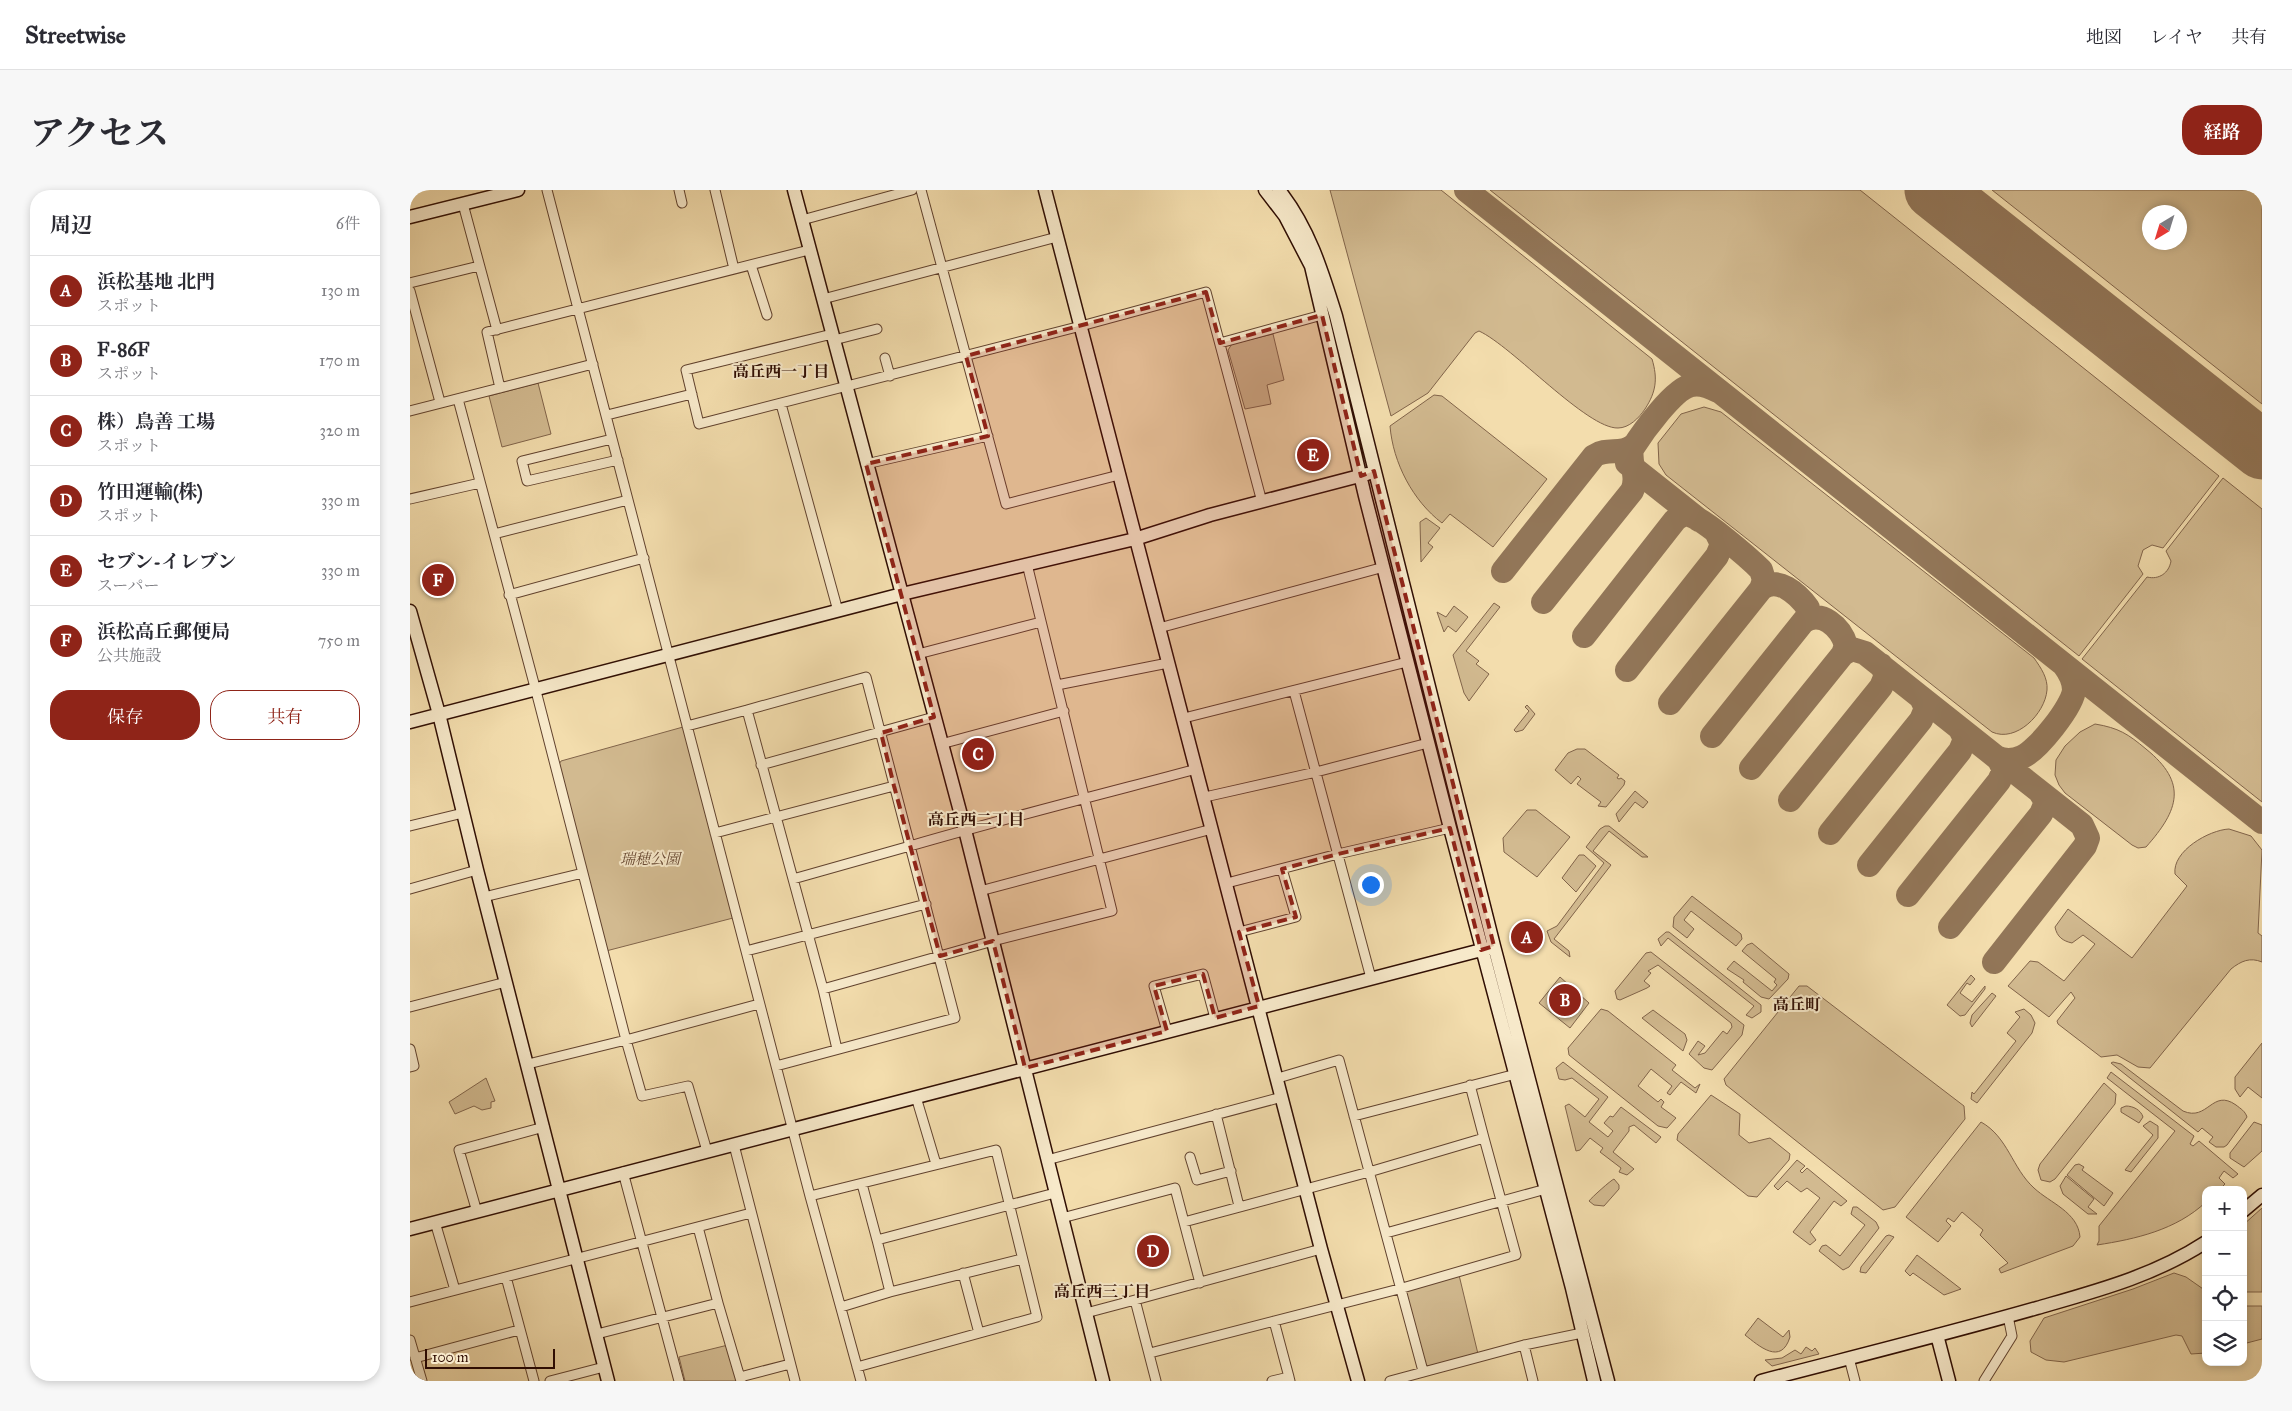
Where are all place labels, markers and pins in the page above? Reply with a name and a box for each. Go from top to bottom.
pin: E [1297,436,1329,474]
pin: F [422,561,454,599]
pin: C [962,735,994,773]
pin: A [1511,918,1543,956]
pin: B [1549,981,1581,1019]
pin: D [1137,1232,1169,1270]

